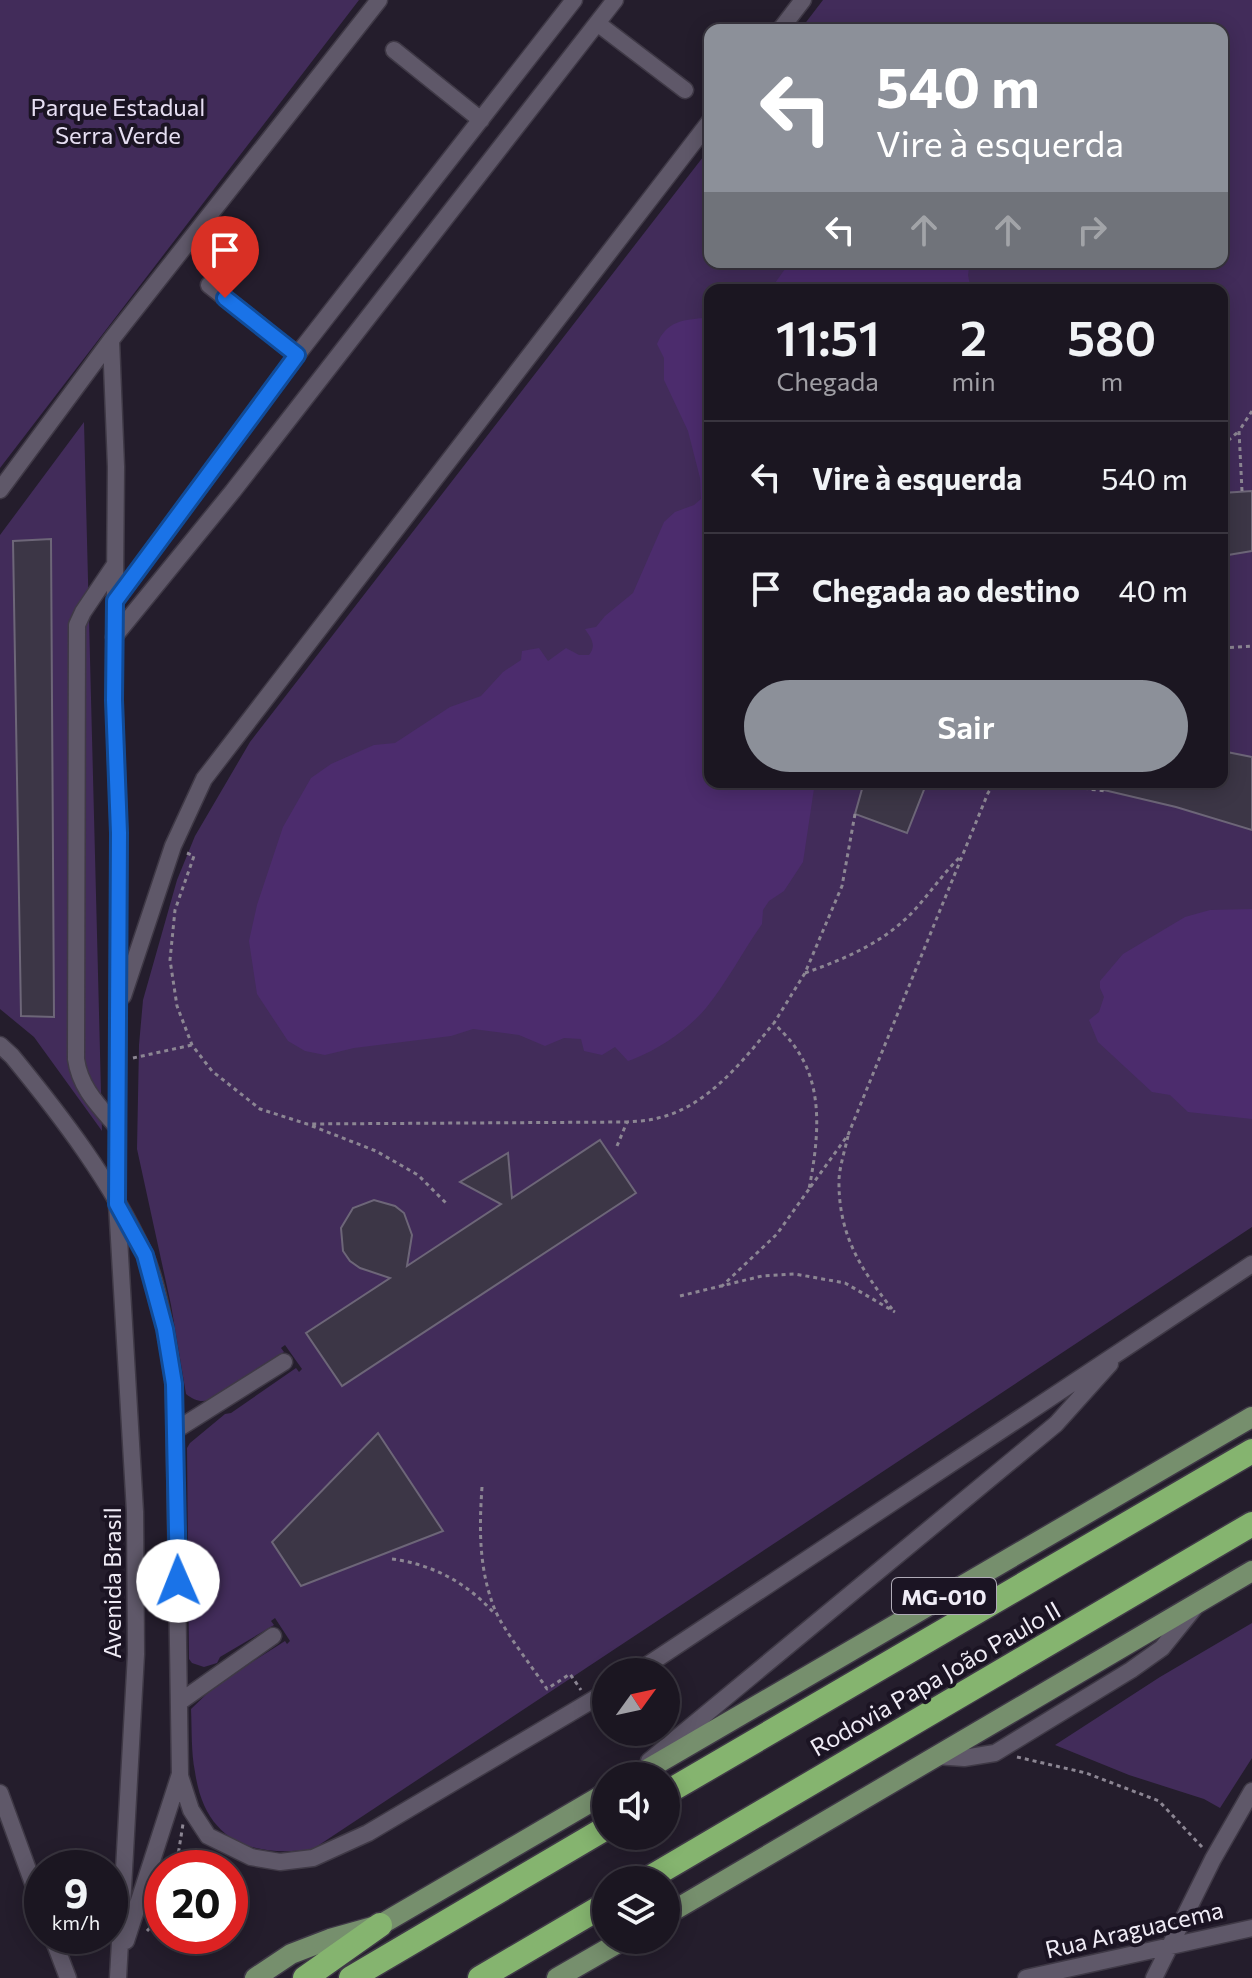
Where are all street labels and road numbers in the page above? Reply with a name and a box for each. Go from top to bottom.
street label: Avenida Brasil [97,1507,126,1659]
road number: MG-010 [892,1578,996,1614]
street label: Rodovia Papa João Paulo II [805,1594,1065,1762]
street label: Rua Araguacema [1042,1894,1226,1964]

